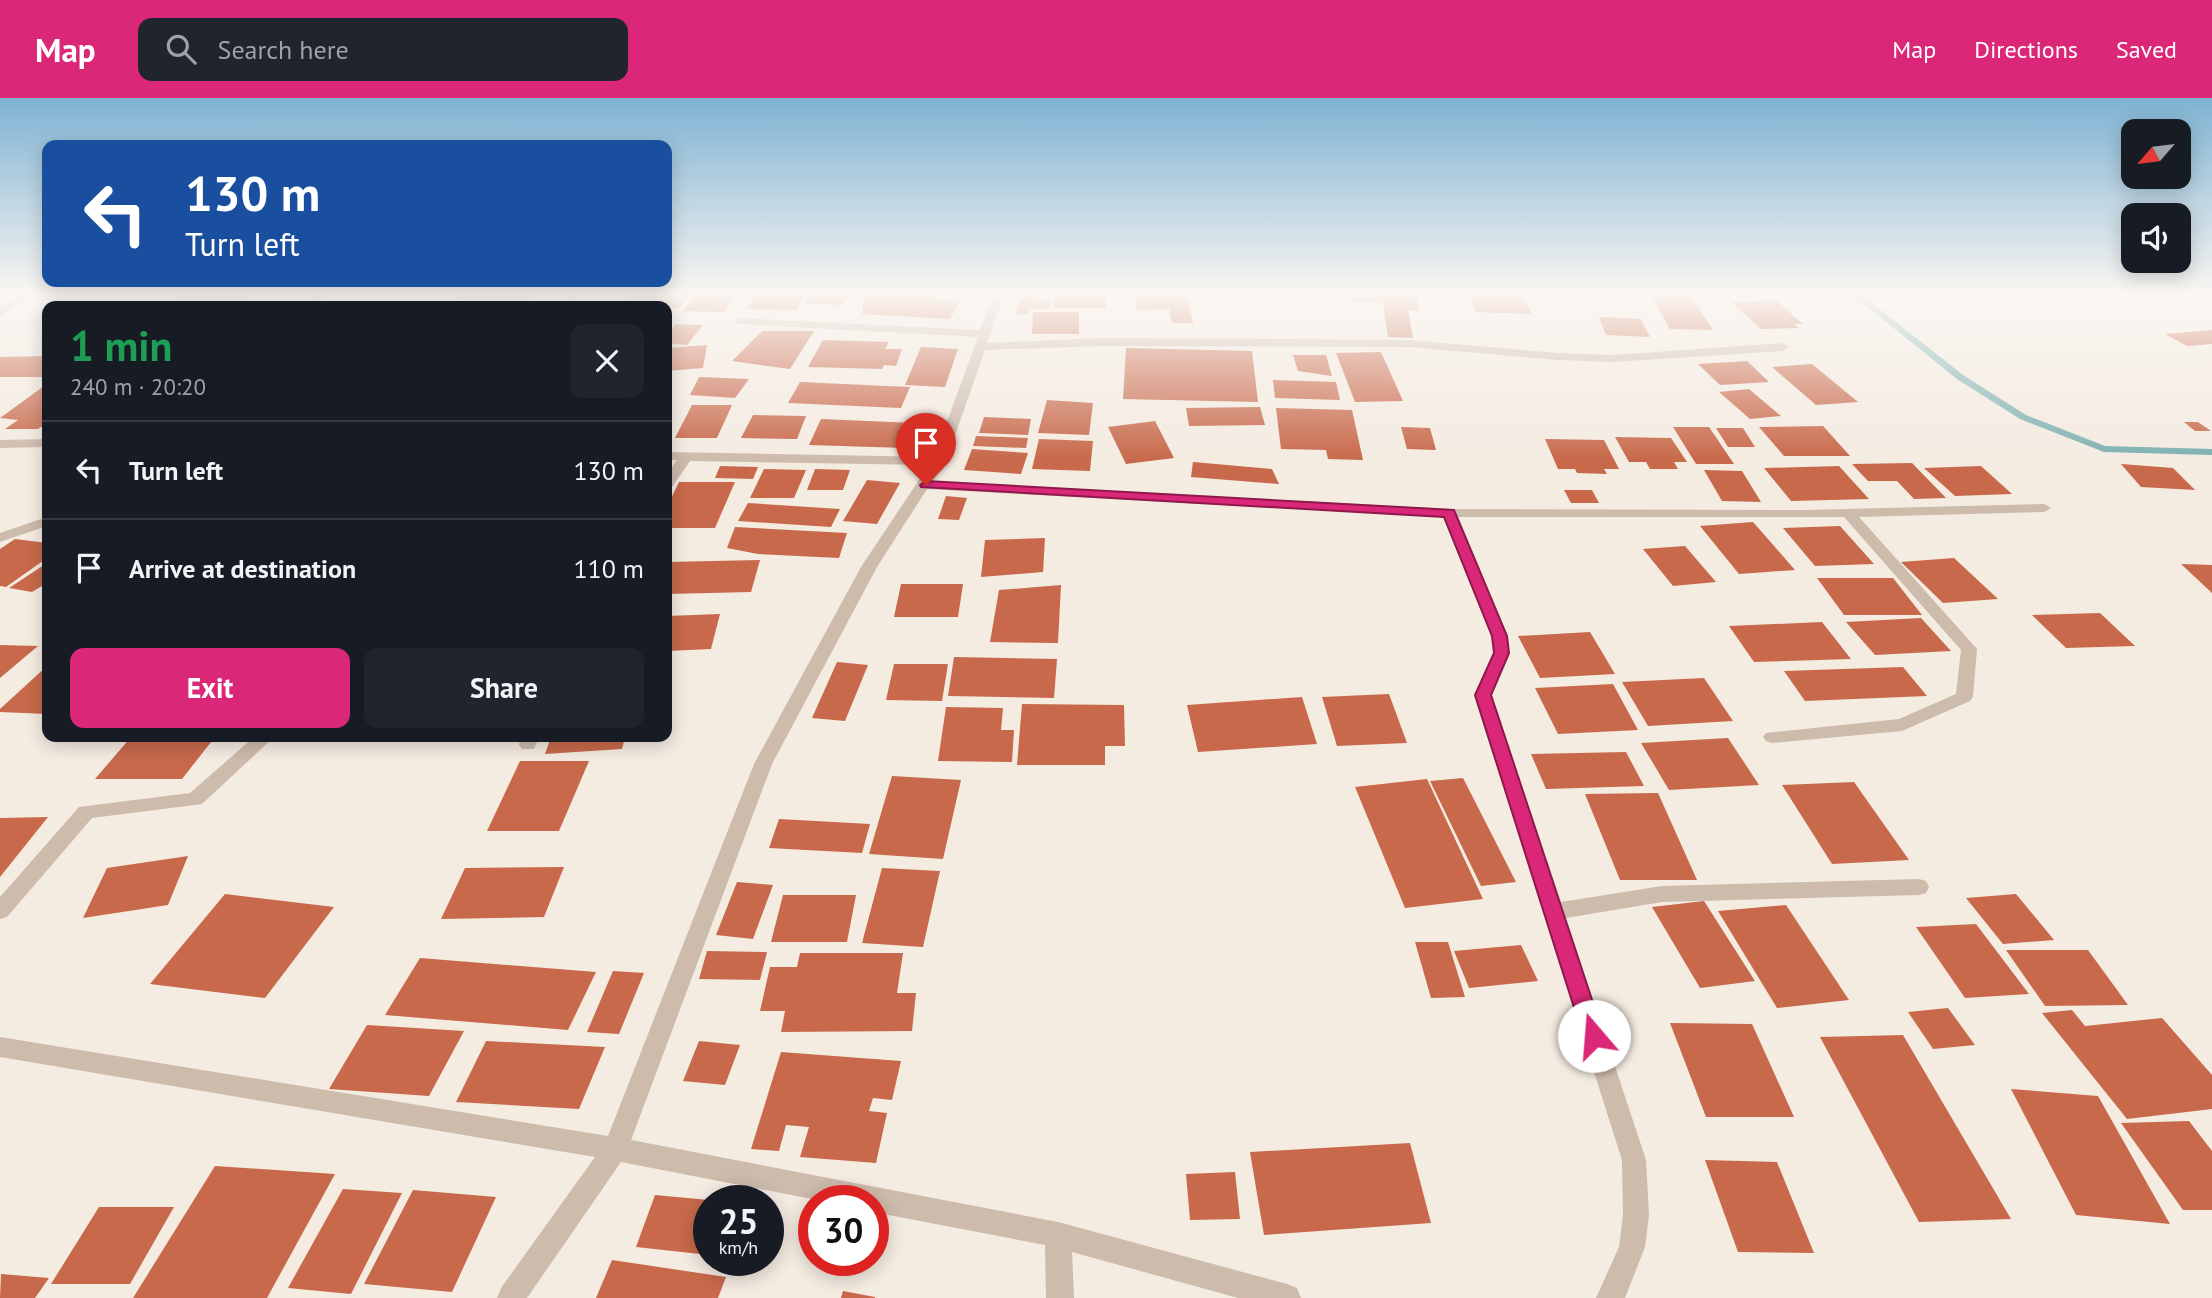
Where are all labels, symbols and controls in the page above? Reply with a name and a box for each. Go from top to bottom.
search box [138,18,628,81]
text: Map [35,28,96,71]
icon: search [162,30,200,68]
text: Search here [218,33,349,66]
text: Map [1892,34,1936,65]
text: Directions [1974,34,2078,65]
text: Saved [2116,34,2177,65]
north arrow [2121,119,2191,189]
map controls [2121,119,2191,273]
text: 130 m [185,161,320,225]
icon: left [70,168,161,259]
button: sound [2121,203,2191,273]
text: Turn left [185,223,300,265]
text: 1 min [70,318,172,373]
button: close [570,324,644,398]
text: 240 m · 20:20 [70,372,206,401]
pin [896,413,956,485]
icon: arrive [907,424,945,462]
icon: left [70,451,108,489]
text: Turn left [129,454,223,487]
text: 130 m [573,454,644,487]
icon: arrive [70,549,108,587]
text: Arrive at destination [129,552,356,585]
text: 110 m [573,552,644,585]
button: Exit [70,648,350,728]
button: Share [364,648,644,728]
position arrow [1557,999,1631,1073]
speed limit sign: 30 [798,1185,889,1276]
text: 25 [719,1198,758,1244]
text: km/h [719,1236,758,1259]

